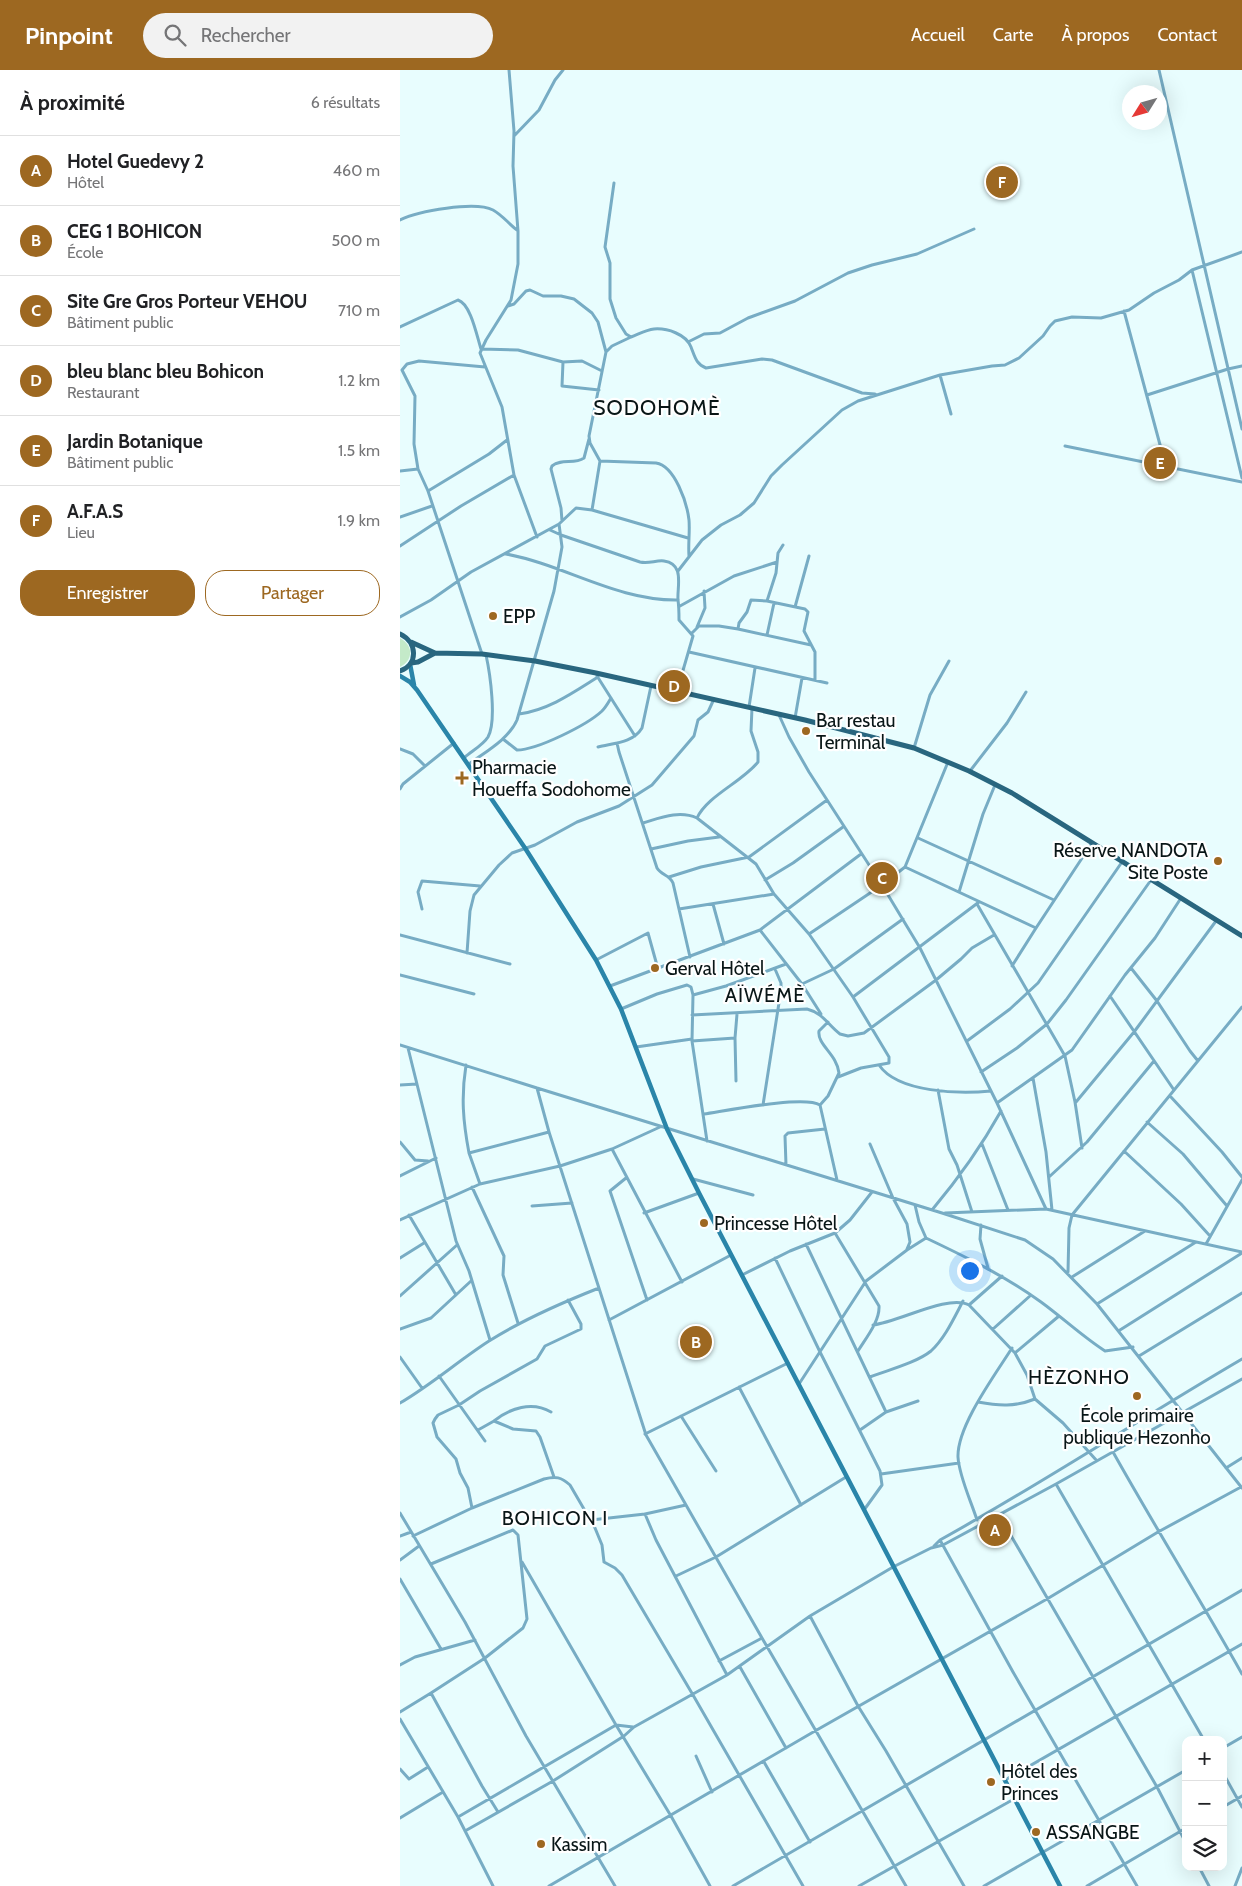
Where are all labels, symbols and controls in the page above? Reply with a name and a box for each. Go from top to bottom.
search box [143,13,493,58]
text: Pinpoint [25,21,113,50]
icon: search [161,21,189,49]
text: Rechercher [201,24,291,47]
text: Accueil [911,24,965,46]
text: Carte [993,24,1033,46]
text: À propos [1061,24,1129,46]
text: Contact [1157,24,1217,46]
north arrow [1122,85,1167,130]
text: À proximité [20,90,125,115]
text: 6 résultats [311,93,380,112]
text: Hotel Guedevy 2 [67,150,204,173]
text: A [31,161,41,180]
text: 460 m [333,161,380,180]
pin: F [986,163,1018,201]
text: Hôtel [67,173,104,192]
text: CEG 1 BOHICON [67,220,202,243]
text: B [31,231,41,250]
text: 500 m [331,231,380,250]
text: École [67,243,103,262]
text: Site Gre Gros Porteur VEHOU [67,290,307,313]
text: C [31,301,41,320]
text: 710 m [338,301,380,320]
text: Bâtiment public [67,313,174,332]
text: bleu blanc bleu Bohicon [67,360,264,383]
text: D [30,371,42,390]
text: 1.2 km [338,371,380,390]
text: Restaurant [67,383,139,402]
district label: SODOHOMÈ [593,395,721,420]
text: Jardin Botanique [67,430,203,453]
text: E [31,441,41,460]
text: 1.5 km [338,441,380,460]
pin: E [1144,444,1176,482]
text: Bâtiment public [67,453,174,472]
text: A.F.A.S [67,500,123,523]
text: F [32,511,40,530]
text: 1.9 km [338,511,380,530]
text: Lieu [67,523,95,542]
button: Enregistrer [20,570,195,616]
button: Partager [205,570,380,616]
place label: EPP [503,605,535,628]
marker: EPP [487,610,499,622]
pin: D [658,667,690,705]
place label: Bar restau Terminal [816,709,896,754]
marker: Bar restau Terminal [800,725,812,737]
place label: Pharmacie Houeffa Sodohome [472,756,631,801]
marker: Pharmacie Houeffa Sodohome [456,772,468,784]
place label: Réserve NANDOTA Site Poste [1053,839,1208,884]
marker: Réserve NANDOTA Site Poste [1212,855,1224,867]
pin: C [866,859,898,897]
place label: Gerval Hôtel [665,957,765,980]
marker: Gerval Hôtel [649,962,661,974]
district label: AÏWÉMÈ [725,983,805,1007]
place label: Princesse Hôtel [714,1212,838,1235]
marker: Princesse Hôtel [698,1217,710,1229]
your location [957,1258,983,1284]
pin: B [680,1323,712,1361]
district label: HÈZONHO [1028,1365,1130,1389]
marker: École primaire publique Hezonho [1131,1390,1143,1402]
place label: École primaire publique Hezonho [1063,1403,1211,1449]
district label: BOHICON I [502,1506,608,1530]
pin: A [979,1511,1011,1549]
map controls [1182,1736,1227,1871]
button: + [1182,1736,1227,1781]
place label: Hôtel des Princes [1001,1760,1078,1805]
marker: Hôtel des Princes [985,1776,997,1788]
button: − [1182,1781,1227,1826]
place label: ASSANGBE [1046,1821,1140,1844]
marker: ASSANGBE [1030,1826,1042,1838]
button: layers [1182,1826,1227,1871]
place label: Kassim [551,1833,607,1856]
marker: Kassim [535,1838,547,1850]

